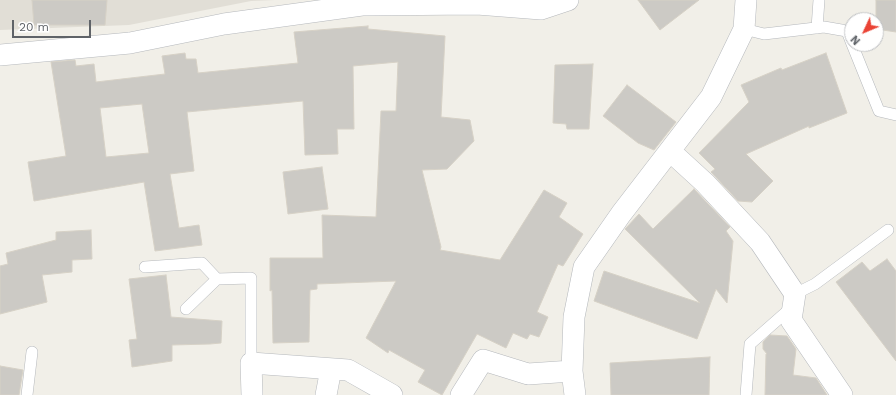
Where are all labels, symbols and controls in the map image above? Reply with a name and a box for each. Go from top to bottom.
scale bar [14,12,93,38]
north arrow [844,12,884,52]
text: 20 m [19,20,49,34]
text: N [848,33,863,47]

